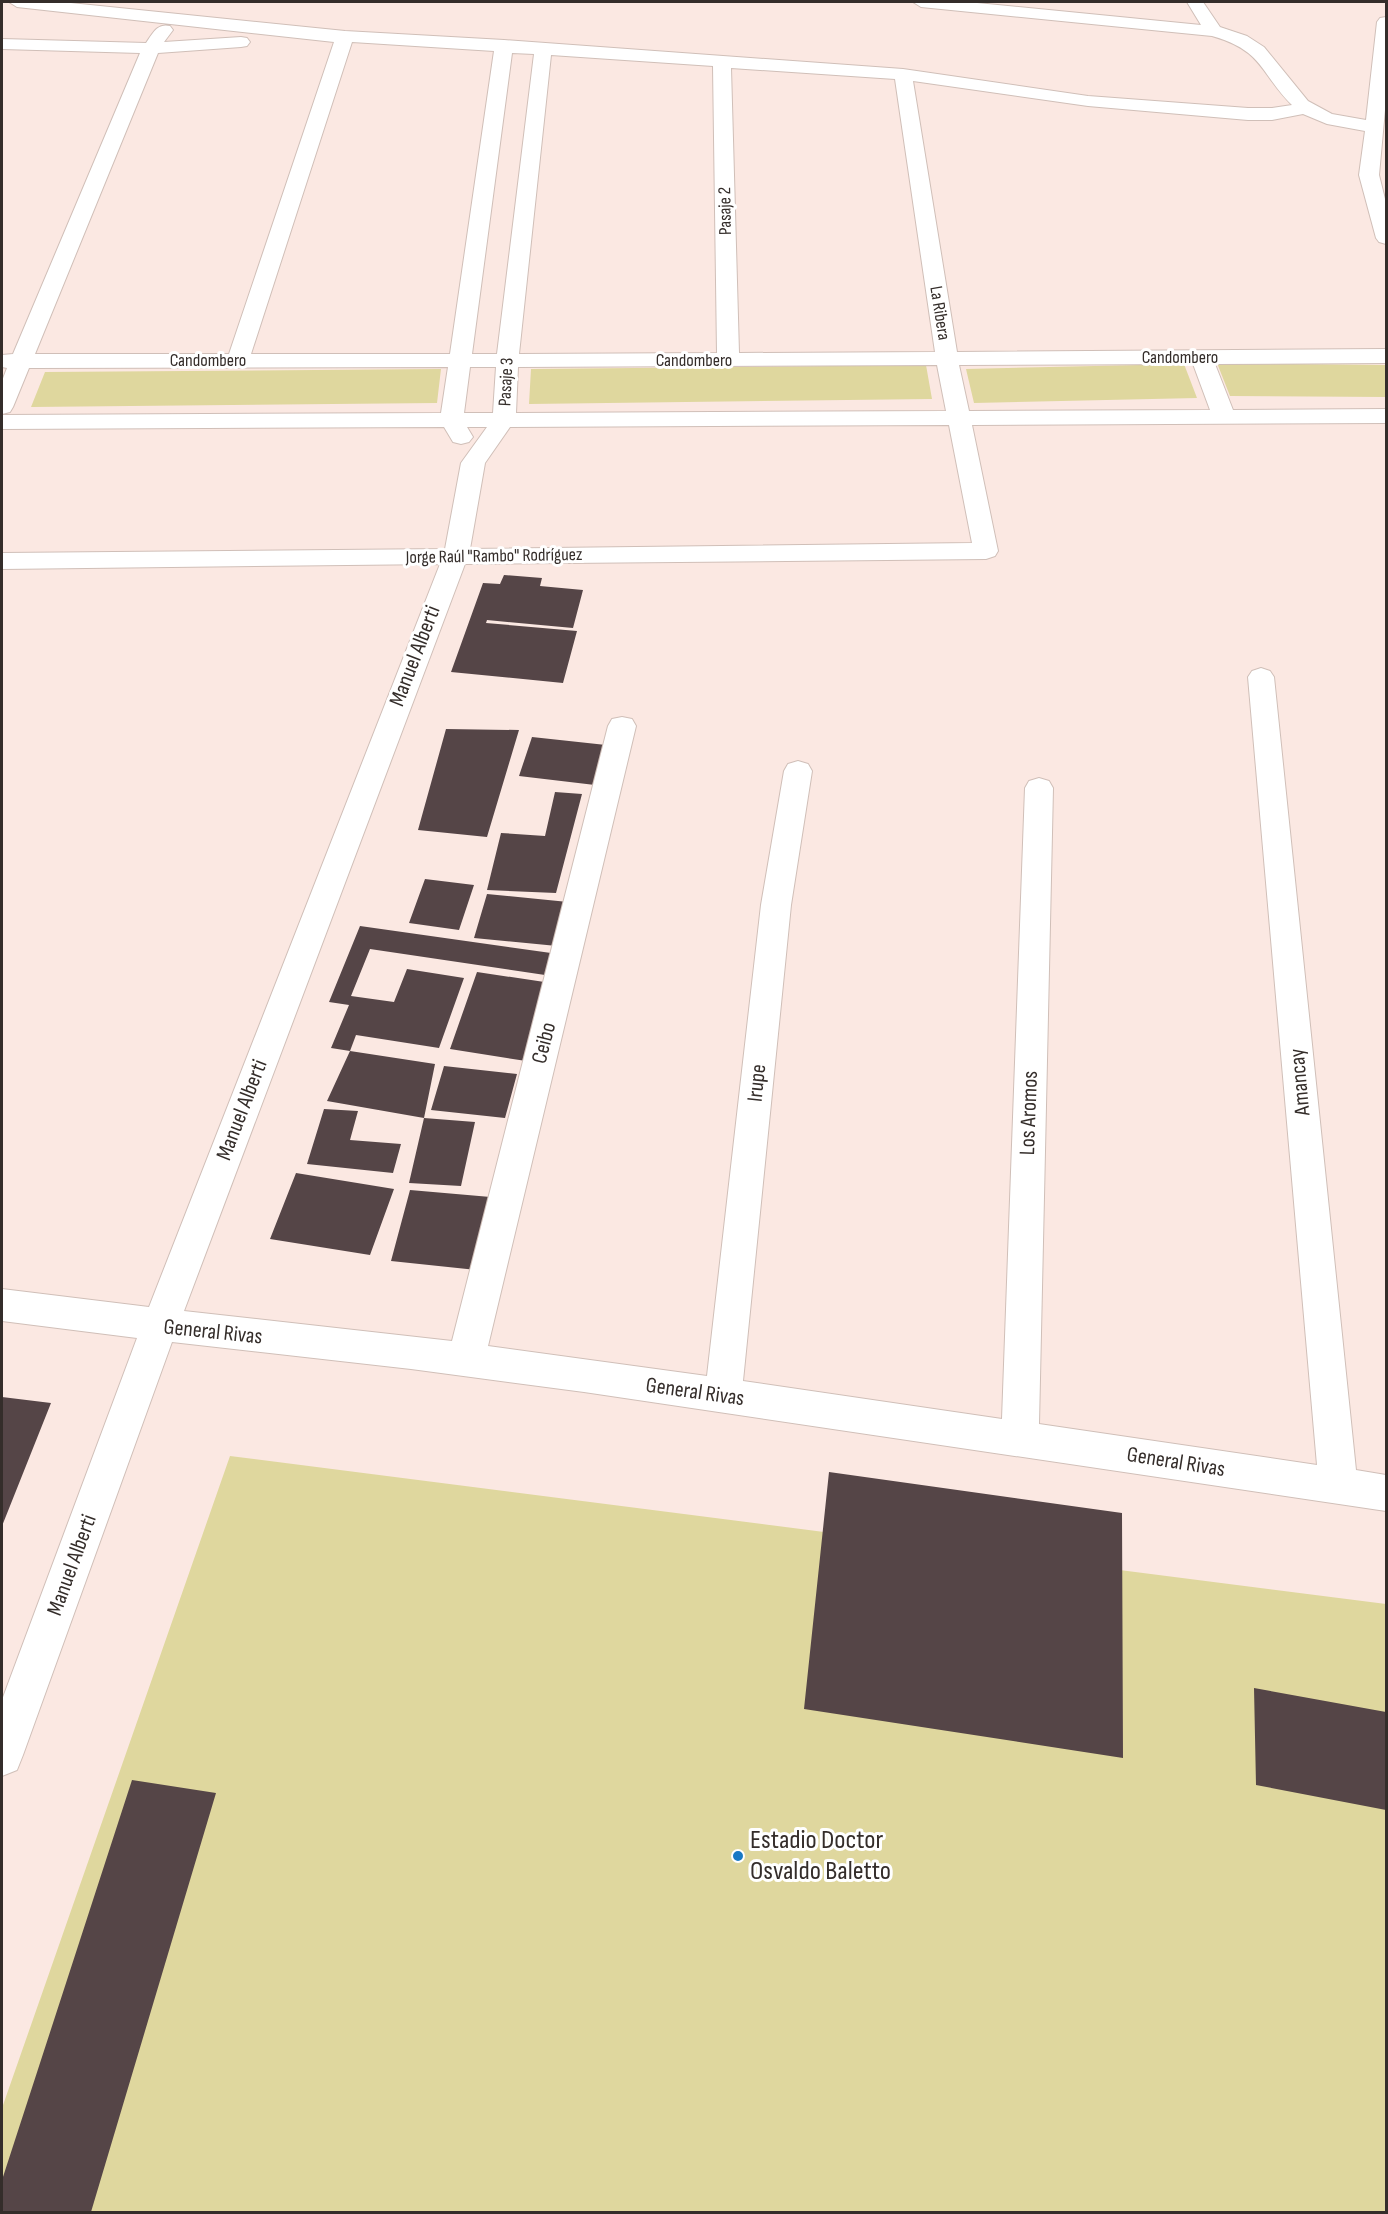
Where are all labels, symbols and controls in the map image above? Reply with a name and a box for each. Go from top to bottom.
street label: Pasaje 2 [714,187,736,235]
street label: La Ribera [925,284,955,342]
street label: Candombero [1142,347,1218,368]
street label: Candombero [170,350,246,371]
street label: Candombero [656,350,732,371]
street label: Pasaje 3 [494,357,518,407]
street label: Jorge Raúl "Rambo" Rodríguez [404,544,583,568]
street label: Manuel Alberti [383,602,447,710]
street label: Ceibo [526,1020,562,1066]
street label: Amancay [1284,1047,1316,1118]
street label: Manuel Alberti [210,1056,274,1164]
street label: Irupe [742,1063,772,1103]
street label: Los Aromos [1014,1070,1044,1156]
street label: General Rivas [162,1313,264,1351]
street label: General Rivas [644,1372,746,1412]
street label: General Rivas [1125,1441,1227,1483]
street label: Manuel Alberti [41,1511,103,1619]
place label: Estadio Doctor Osvaldo Baletto [750,1824,891,1887]
marker: Estadio Doctor Osvaldo Baletto [731,1849,745,1863]

